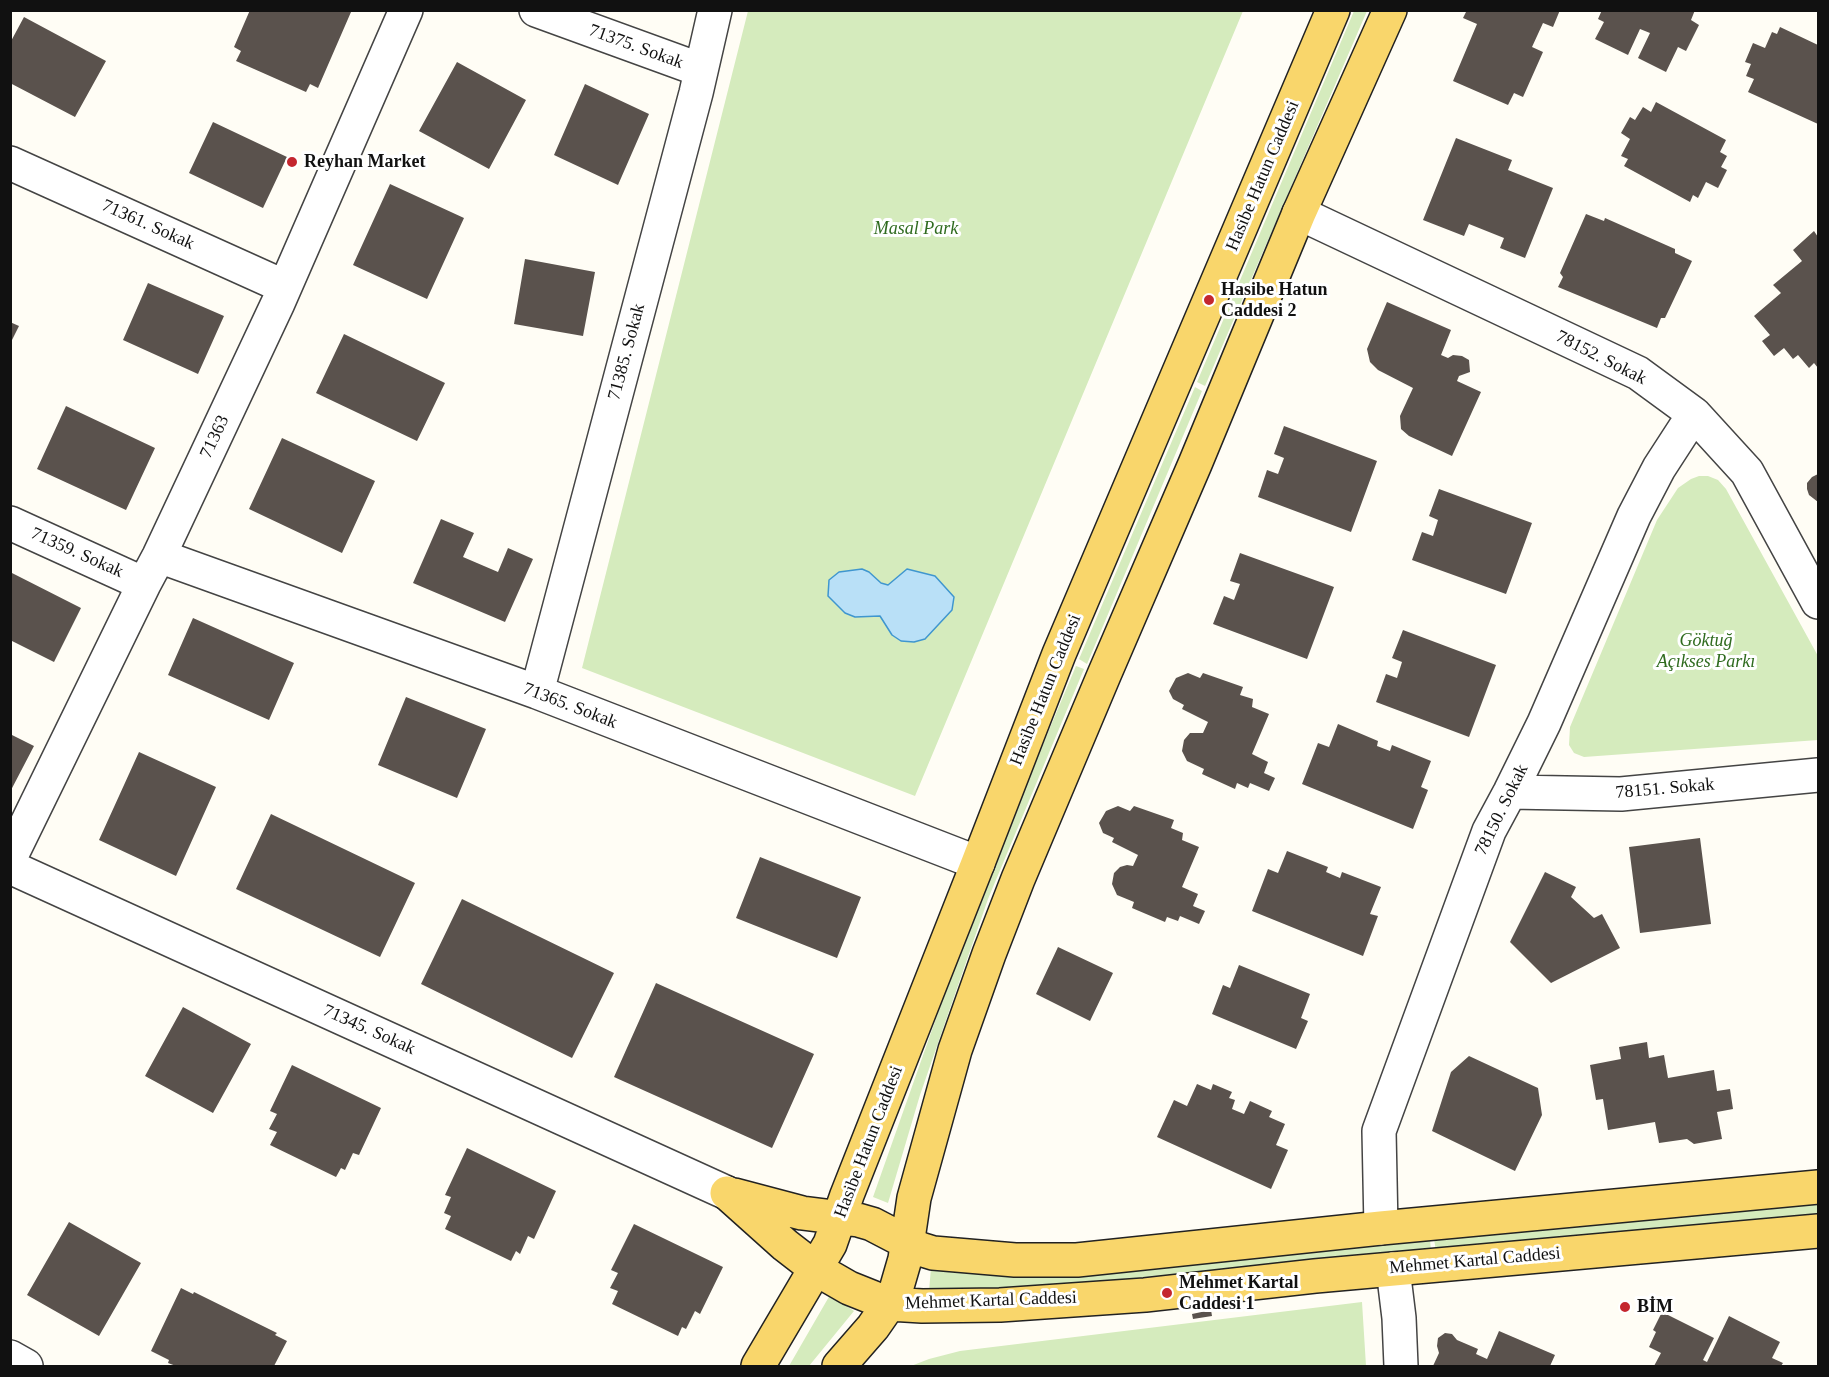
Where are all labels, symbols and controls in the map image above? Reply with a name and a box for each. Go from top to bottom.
street label: 71375. Sokak [586,20,686,74]
street label: Hasibe Hatun Caddesi [1222,98,1304,254]
place label: Reyhan Market [304,151,425,173]
marker: Reyhan Market [285,155,299,169]
street label: 71361. Sokak [98,195,198,255]
park label: Masal Park [874,218,958,240]
place label: Hasibe Hatun Caddesi 2 [1221,279,1328,322]
marker: Hasibe Hatun Caddesi 2 [1202,293,1216,307]
street label: 71385. Sokak [604,301,650,403]
street label: 78152. Sokak [1552,326,1650,390]
street label: 71363 [196,412,234,462]
street label: 71359. Sokak [27,523,127,583]
street label: Hasibe Hatun Caddesi [1006,611,1086,769]
park label: Göktuğ Açıkses Parkı [1657,630,1755,672]
street label: 71365. Sokak [520,678,620,734]
street label: 78150. Sokak [1471,761,1533,859]
street label: 78151. Sokak [1615,774,1715,804]
street label: 71345. Sokak [319,1000,419,1060]
street label: Hasibe Hatun Caddesi [830,1063,908,1221]
street label: Mehmet Kartal Caddesi [1388,1243,1562,1279]
place label: Mehmet Kartal Caddesi 1 [1179,1272,1298,1314]
marker: Mehmet Kartal Caddesi 1 [1160,1286,1174,1300]
street label: Mehmet Kartal Caddesi [905,1287,1077,1315]
place label: BİM [1637,1296,1673,1318]
marker: BİM [1618,1300,1632,1314]

